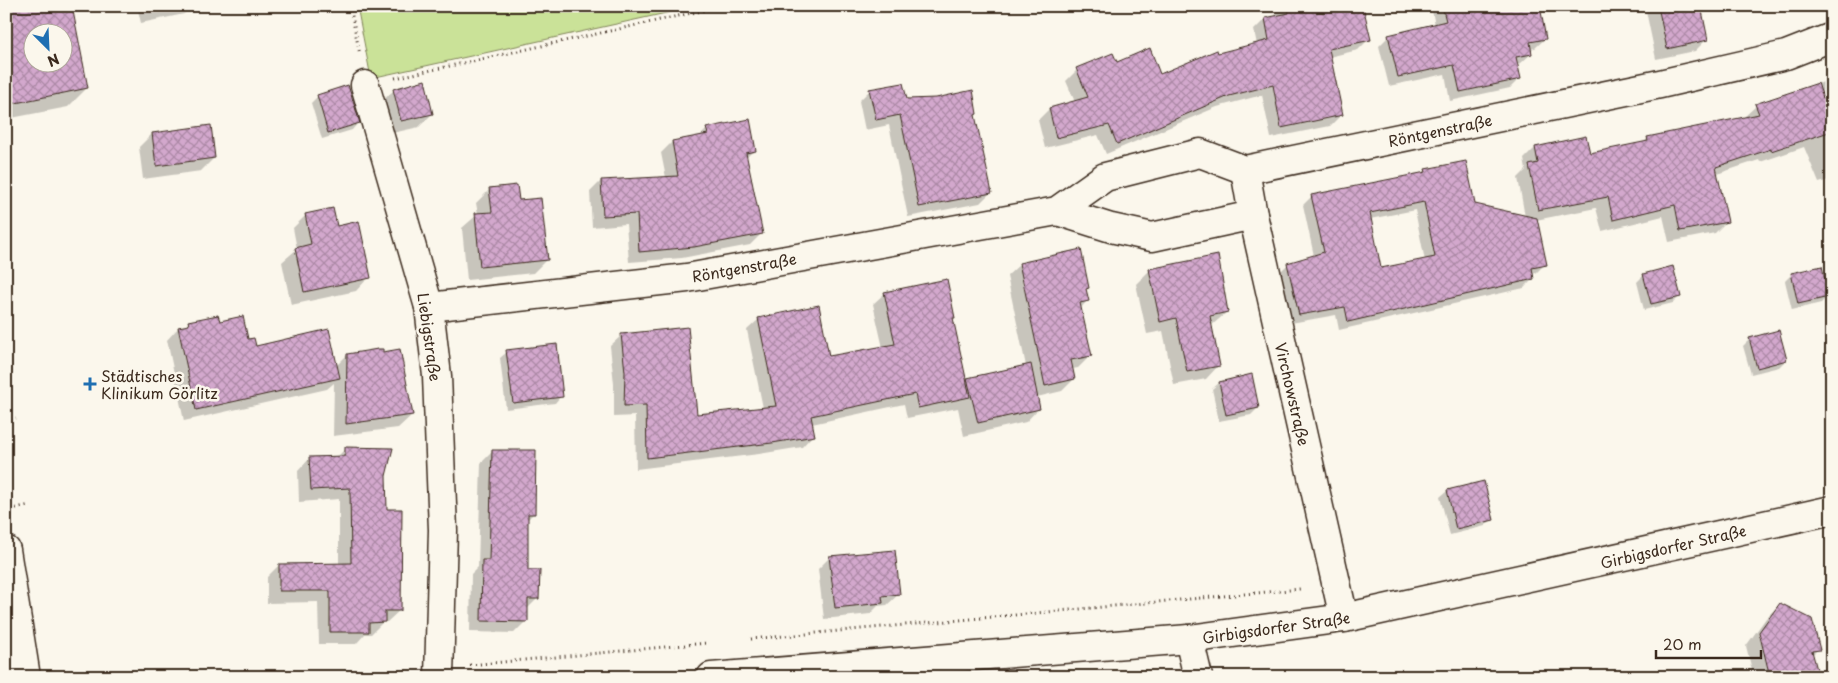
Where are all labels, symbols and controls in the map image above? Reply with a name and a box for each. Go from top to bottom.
north arrow [22,22,72,72]
text: N [44,48,63,72]
street label: Röntgenstraße [1386,108,1494,152]
street label: Röntgenstraße [690,246,798,288]
street label: Liebigstraße [412,291,448,383]
street label: Virchowstraße [1270,340,1316,448]
place label: Städtisches Klinikum Görlitz [101,364,218,404]
marker: Städtisches Klinikum Görlitz [83,377,97,391]
street label: Girbigsdorfer Straße [1598,518,1748,574]
street label: Girbigsdorfer Straße [1201,605,1351,649]
scale bar [1656,628,1760,660]
text: 20 m [1663,632,1702,655]

